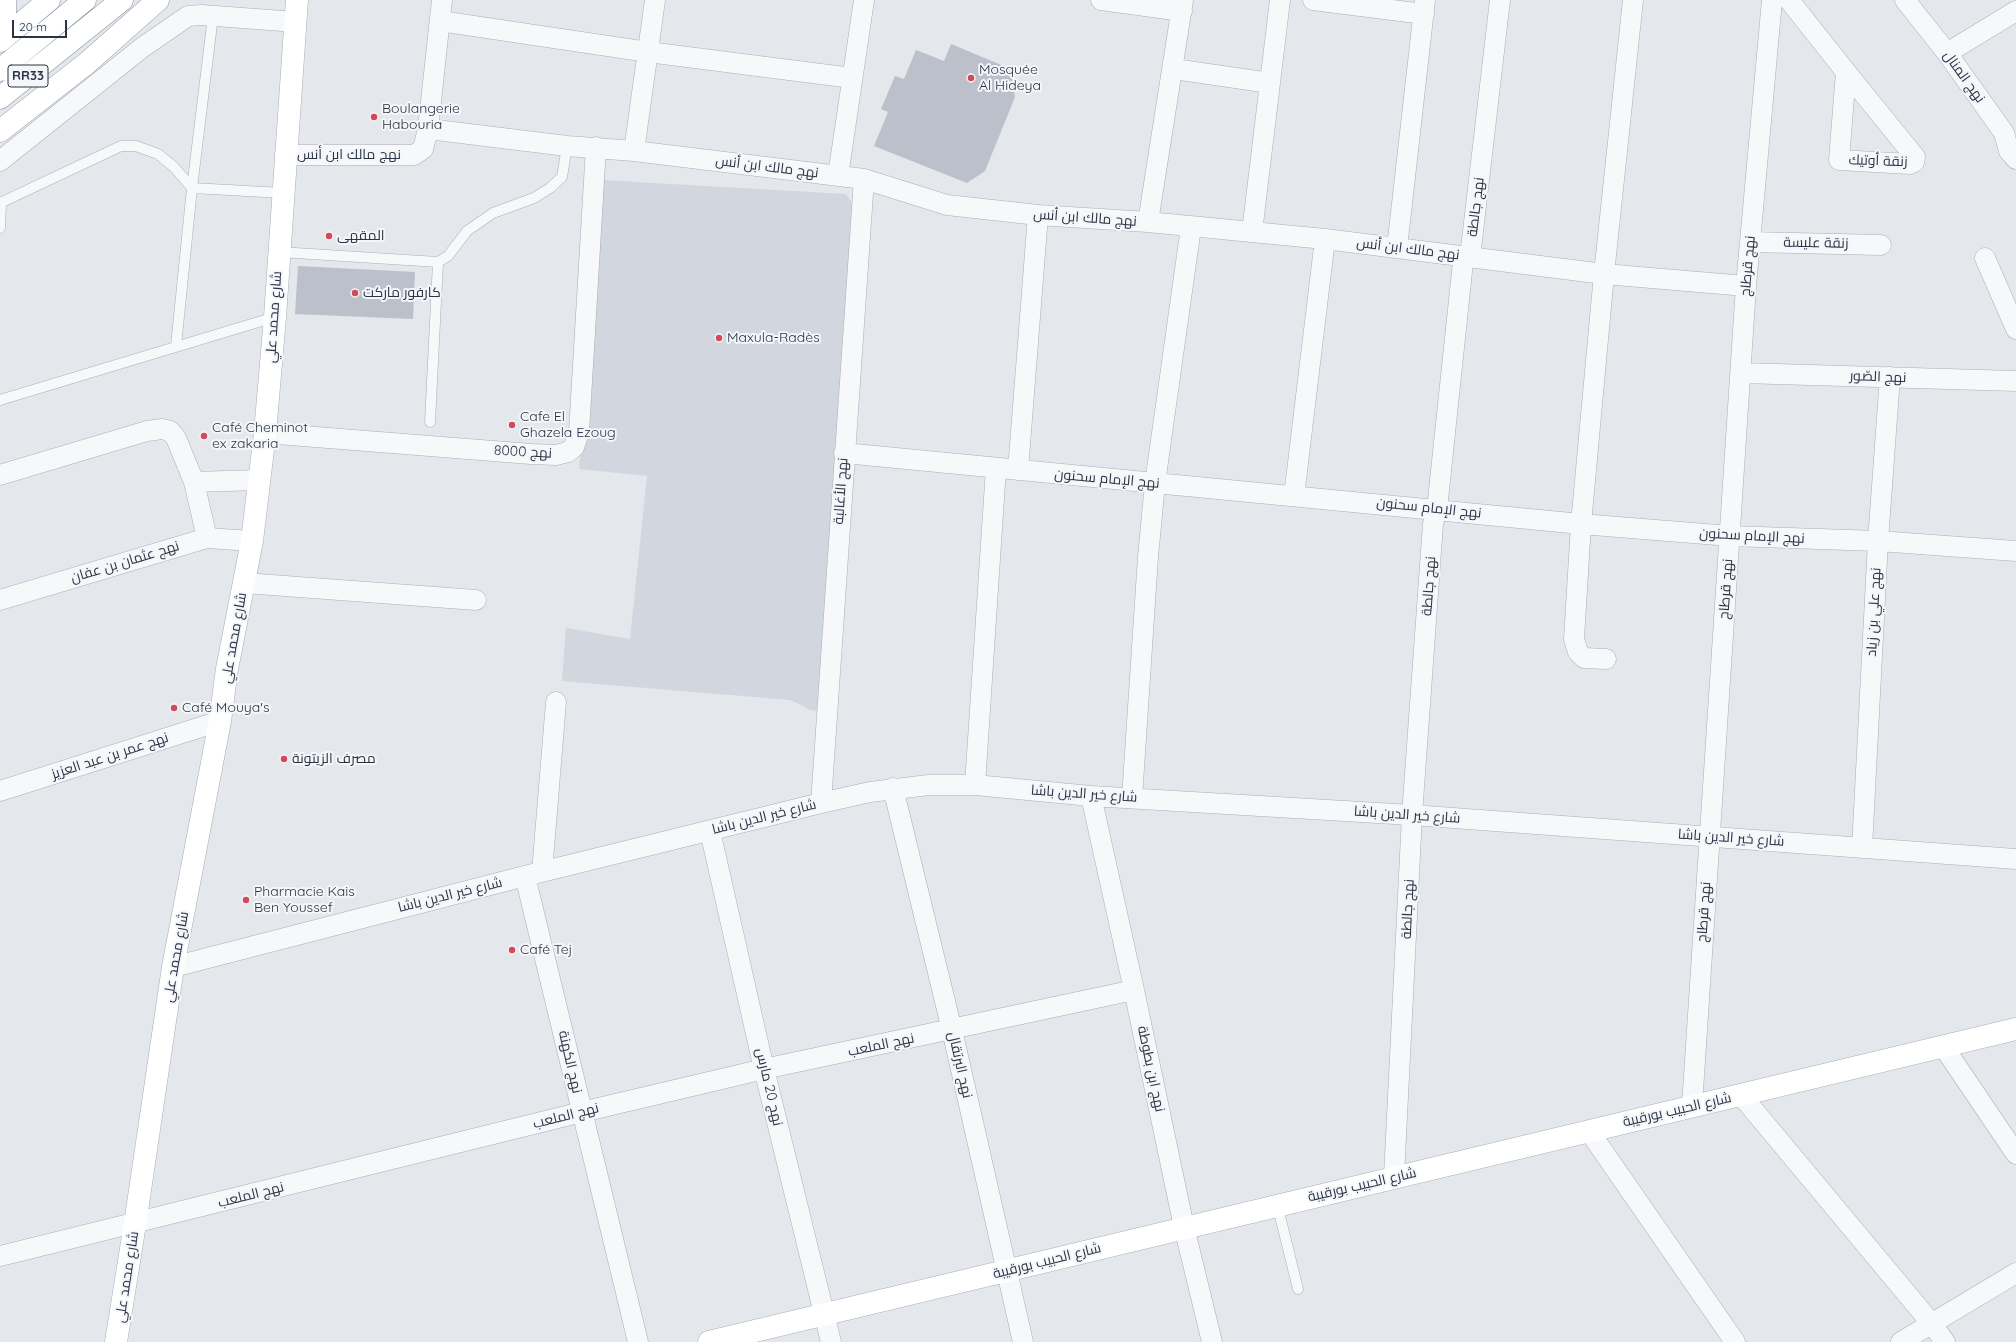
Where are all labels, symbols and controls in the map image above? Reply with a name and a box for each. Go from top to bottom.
scale bar [14,12,69,38]
text: 20 m [19,19,47,34]
street label: نهج المنال [1940,48,1988,106]
place label: Mosquée Al Hideya [979,62,1041,94]
road number: RR33 [8,65,48,87]
marker: Mosquée Al Hideya [966,73,976,83]
place label: Boulangerie Habouria [382,101,460,134]
marker: Boulangerie Habouria [369,112,379,122]
street label: نهج مالك ابن أنس [297,147,401,163]
street label: نهج مالك ابن أنس [714,152,820,182]
street label: زنقة أوتيك [1848,152,1908,170]
street label: نهج جالطة [1464,176,1488,238]
street label: نهج مالك ابن أنس [1033,206,1137,230]
place label: المقهى [337,228,385,244]
marker: المقهى [324,231,334,241]
street label: نهج مالك ابن أنس [1355,234,1461,264]
street label: زنقة عليسة [1783,234,1849,252]
street label: نهج قرطاج [1737,235,1759,297]
street label: شارع محمد علي [262,270,286,364]
place label: كارفور ماركت [363,285,441,301]
marker: كارفور ماركت [350,288,360,298]
place label: Maxula-Radès [727,330,820,346]
marker: Maxula-Radès [714,333,724,343]
street label: نهج الصّور [1849,368,1907,386]
place label: Cafe El Ghazela Ezoug [520,409,616,442]
place label: Café Cheminot ex zakaria [212,420,308,452]
marker: Cafe El Ghazela Ezoug [507,420,517,430]
marker: Café Cheminot ex zakaria [199,431,209,441]
street label: نهج 8000 [494,442,552,462]
street label: نهج الأغالبة [830,457,852,525]
street label: نهج الإمام سحنون [1054,466,1160,492]
street label: نهج الإمام سحنون [1376,494,1482,522]
street label: نهج الإمام سحنون [1699,525,1805,547]
street label: نهج عثمان بن عفان [69,537,181,587]
street label: نهج جالطة [1419,556,1439,616]
street label: نهج قرطاج [1715,558,1737,620]
street label: نهج علي بن زياد [1863,567,1885,657]
street label: شارع محمد علي [218,591,250,685]
place label: Café Mouya's [182,700,270,716]
marker: Café Mouya's [169,703,179,713]
street label: نهج عمر بن عبد العزيز [49,729,171,783]
place label: مصرف الزيتونة [292,751,376,767]
marker: مصرف الزيتونة [279,754,289,764]
street label: شارع خير الدين باشا [1030,782,1138,806]
street label: شارع خير الدين باشا [710,796,818,838]
street label: شارع خير الدين باشا [1353,803,1461,827]
street label: شارع خير الدين باشا [1677,826,1785,850]
street label: شارع خير الدين باشا [396,874,504,916]
street label: نهج جالطة [1398,879,1418,939]
street label: نهج قرطاج [1693,881,1715,943]
place label: Pharmacie Kais Ben Youssef [254,884,355,916]
marker: Pharmacie Kais Ben Youssef [241,895,251,905]
street label: شارع محمد علي [160,910,192,1004]
place label: Café Tej [520,942,572,958]
marker: Café Tej [507,945,517,955]
street label: نهج ابن بطوطة [1134,1024,1168,1114]
street label: نهج الكهنة [555,1029,585,1095]
street label: نهج الملعب [846,1030,916,1060]
street label: نهج البرتقال [944,1030,976,1100]
street label: نهج 20 مارس [752,1046,786,1128]
street label: شارع الحبيب بورقيبة [1621,1089,1733,1131]
street label: نهج الملعب [531,1100,601,1132]
street label: شارع الحبيب بورقيبة [1306,1164,1418,1206]
street label: نهج الملعب [216,1179,286,1211]
street label: شارع محمد علي [111,1230,143,1324]
street label: شارع الحبيب بورقيبة [991,1239,1103,1283]

